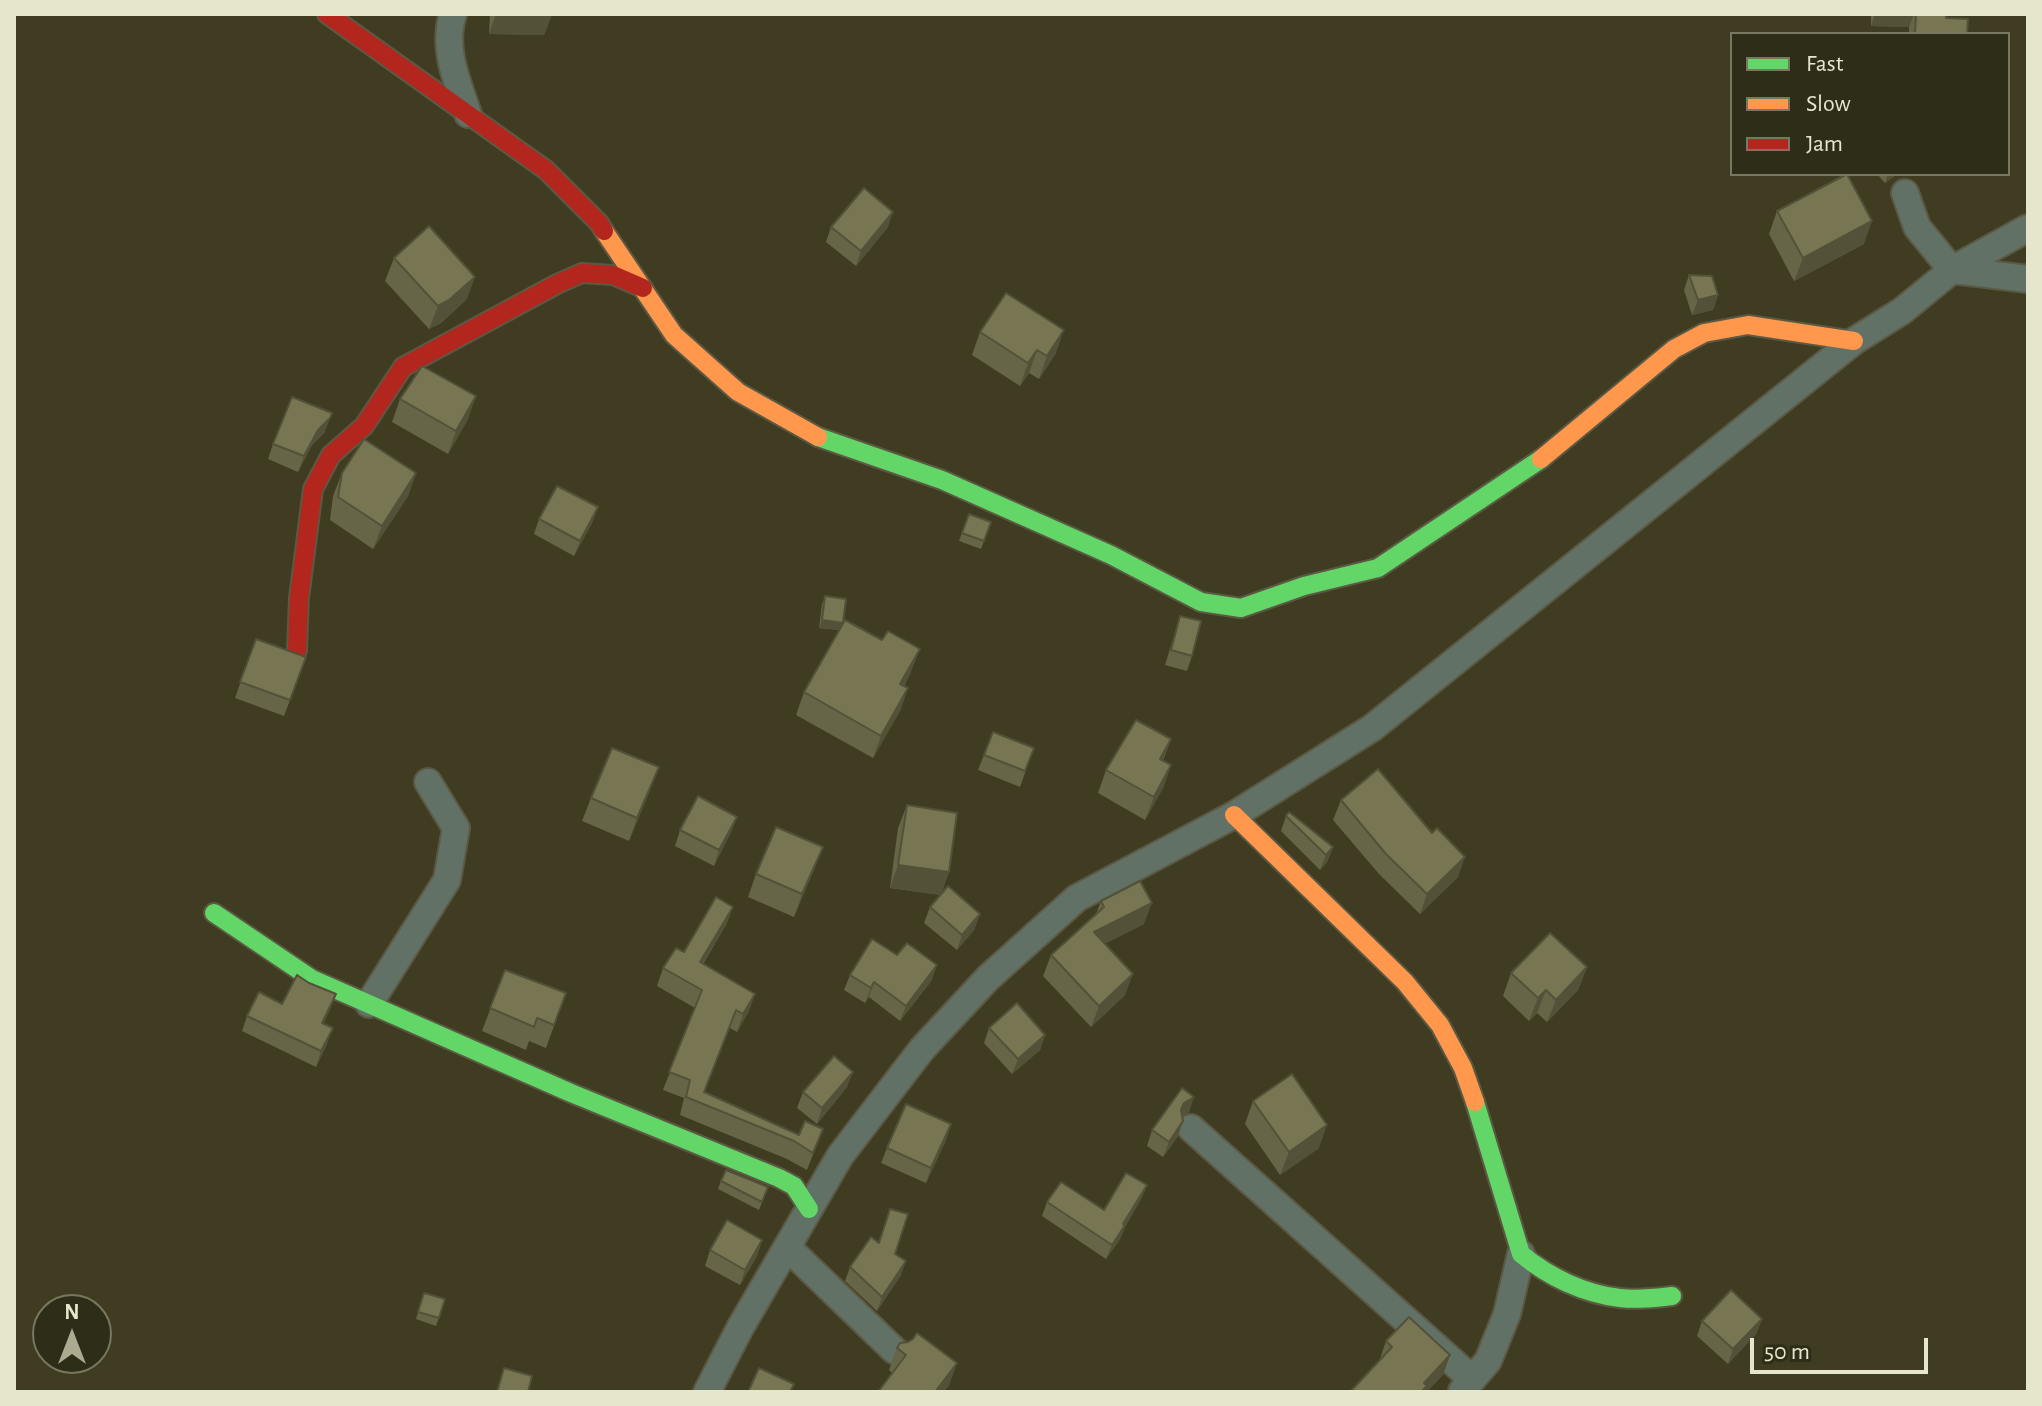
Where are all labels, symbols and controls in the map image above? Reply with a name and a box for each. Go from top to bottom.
legend [1730,32,2010,176]
text: Fast [1806,52,1843,76]
text: Slow [1806,92,1851,116]
text: Jam [1806,132,1843,156]
north arrow [32,1294,112,1374]
text: N [64,1301,80,1323]
scale bar [1754,1322,1932,1372]
text: 50 m [1764,1340,1810,1364]

